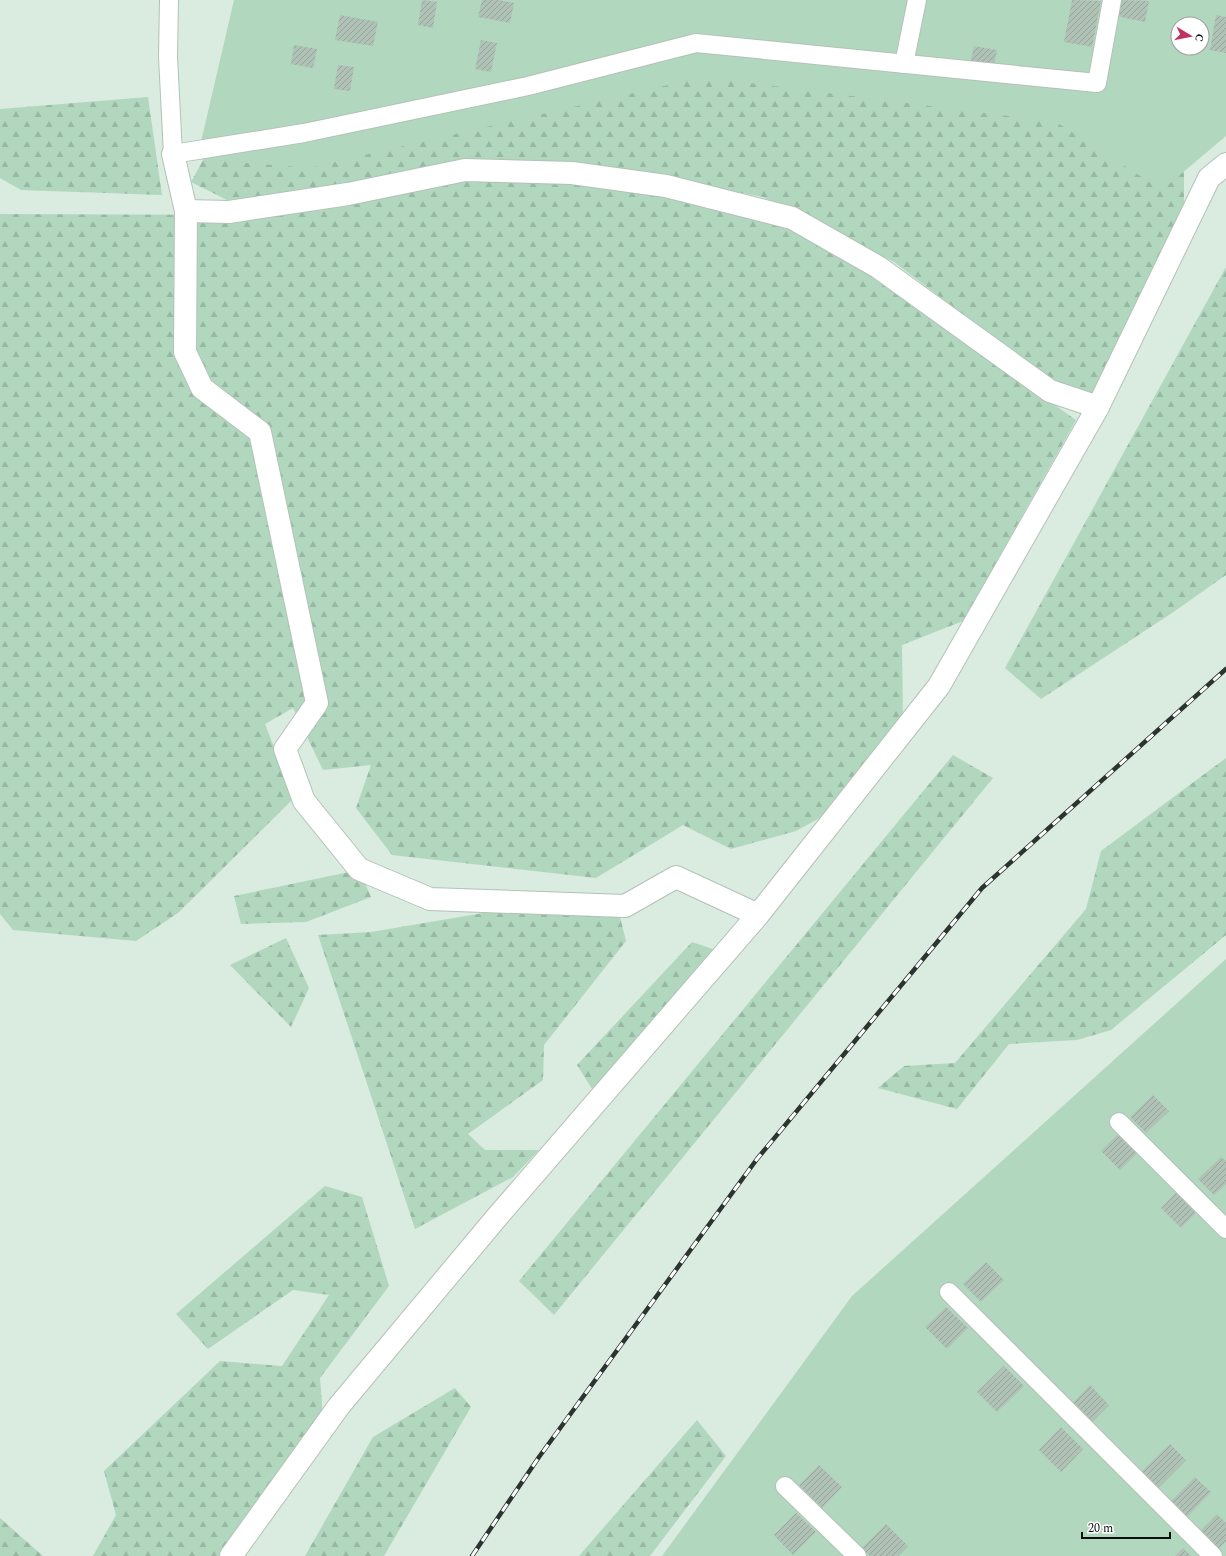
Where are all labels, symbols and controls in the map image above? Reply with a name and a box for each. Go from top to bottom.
north arrow [1170,16,1210,56]
text: С [1190,32,1208,43]
scale bar [1082,1514,1170,1540]
text: 20 m [1088,1519,1113,1538]

